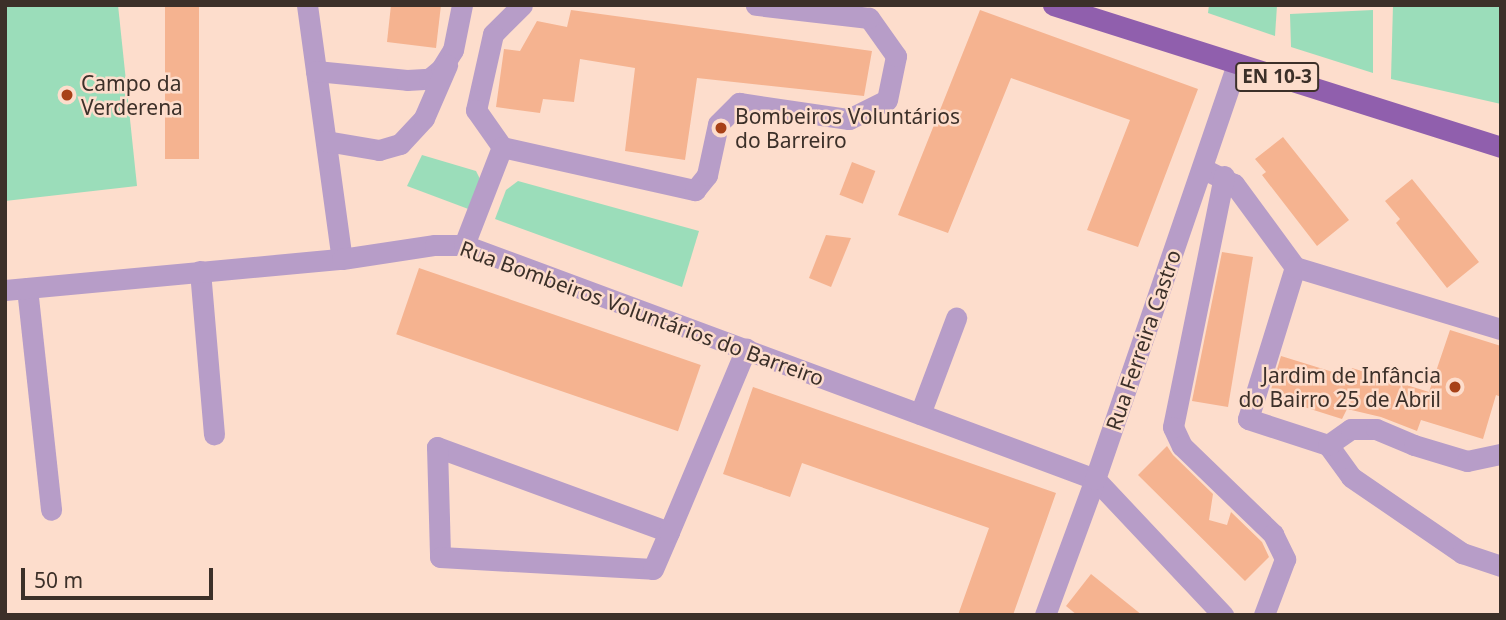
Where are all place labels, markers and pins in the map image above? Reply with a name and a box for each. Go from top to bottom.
place label: Campo da Verderena [81,70,183,120]
marker: Campo da Verderena [59,87,75,103]
place label: Bombeiros Voluntários do Barreiro [735,103,960,153]
marker: Bombeiros Voluntários do Barreiro [713,120,729,136]
place label: Jardim de Infância do Bairro 25 de Abril [1238,362,1441,412]
marker: Jardim de Infância do Bairro 25 de Abril [1447,379,1463,395]

